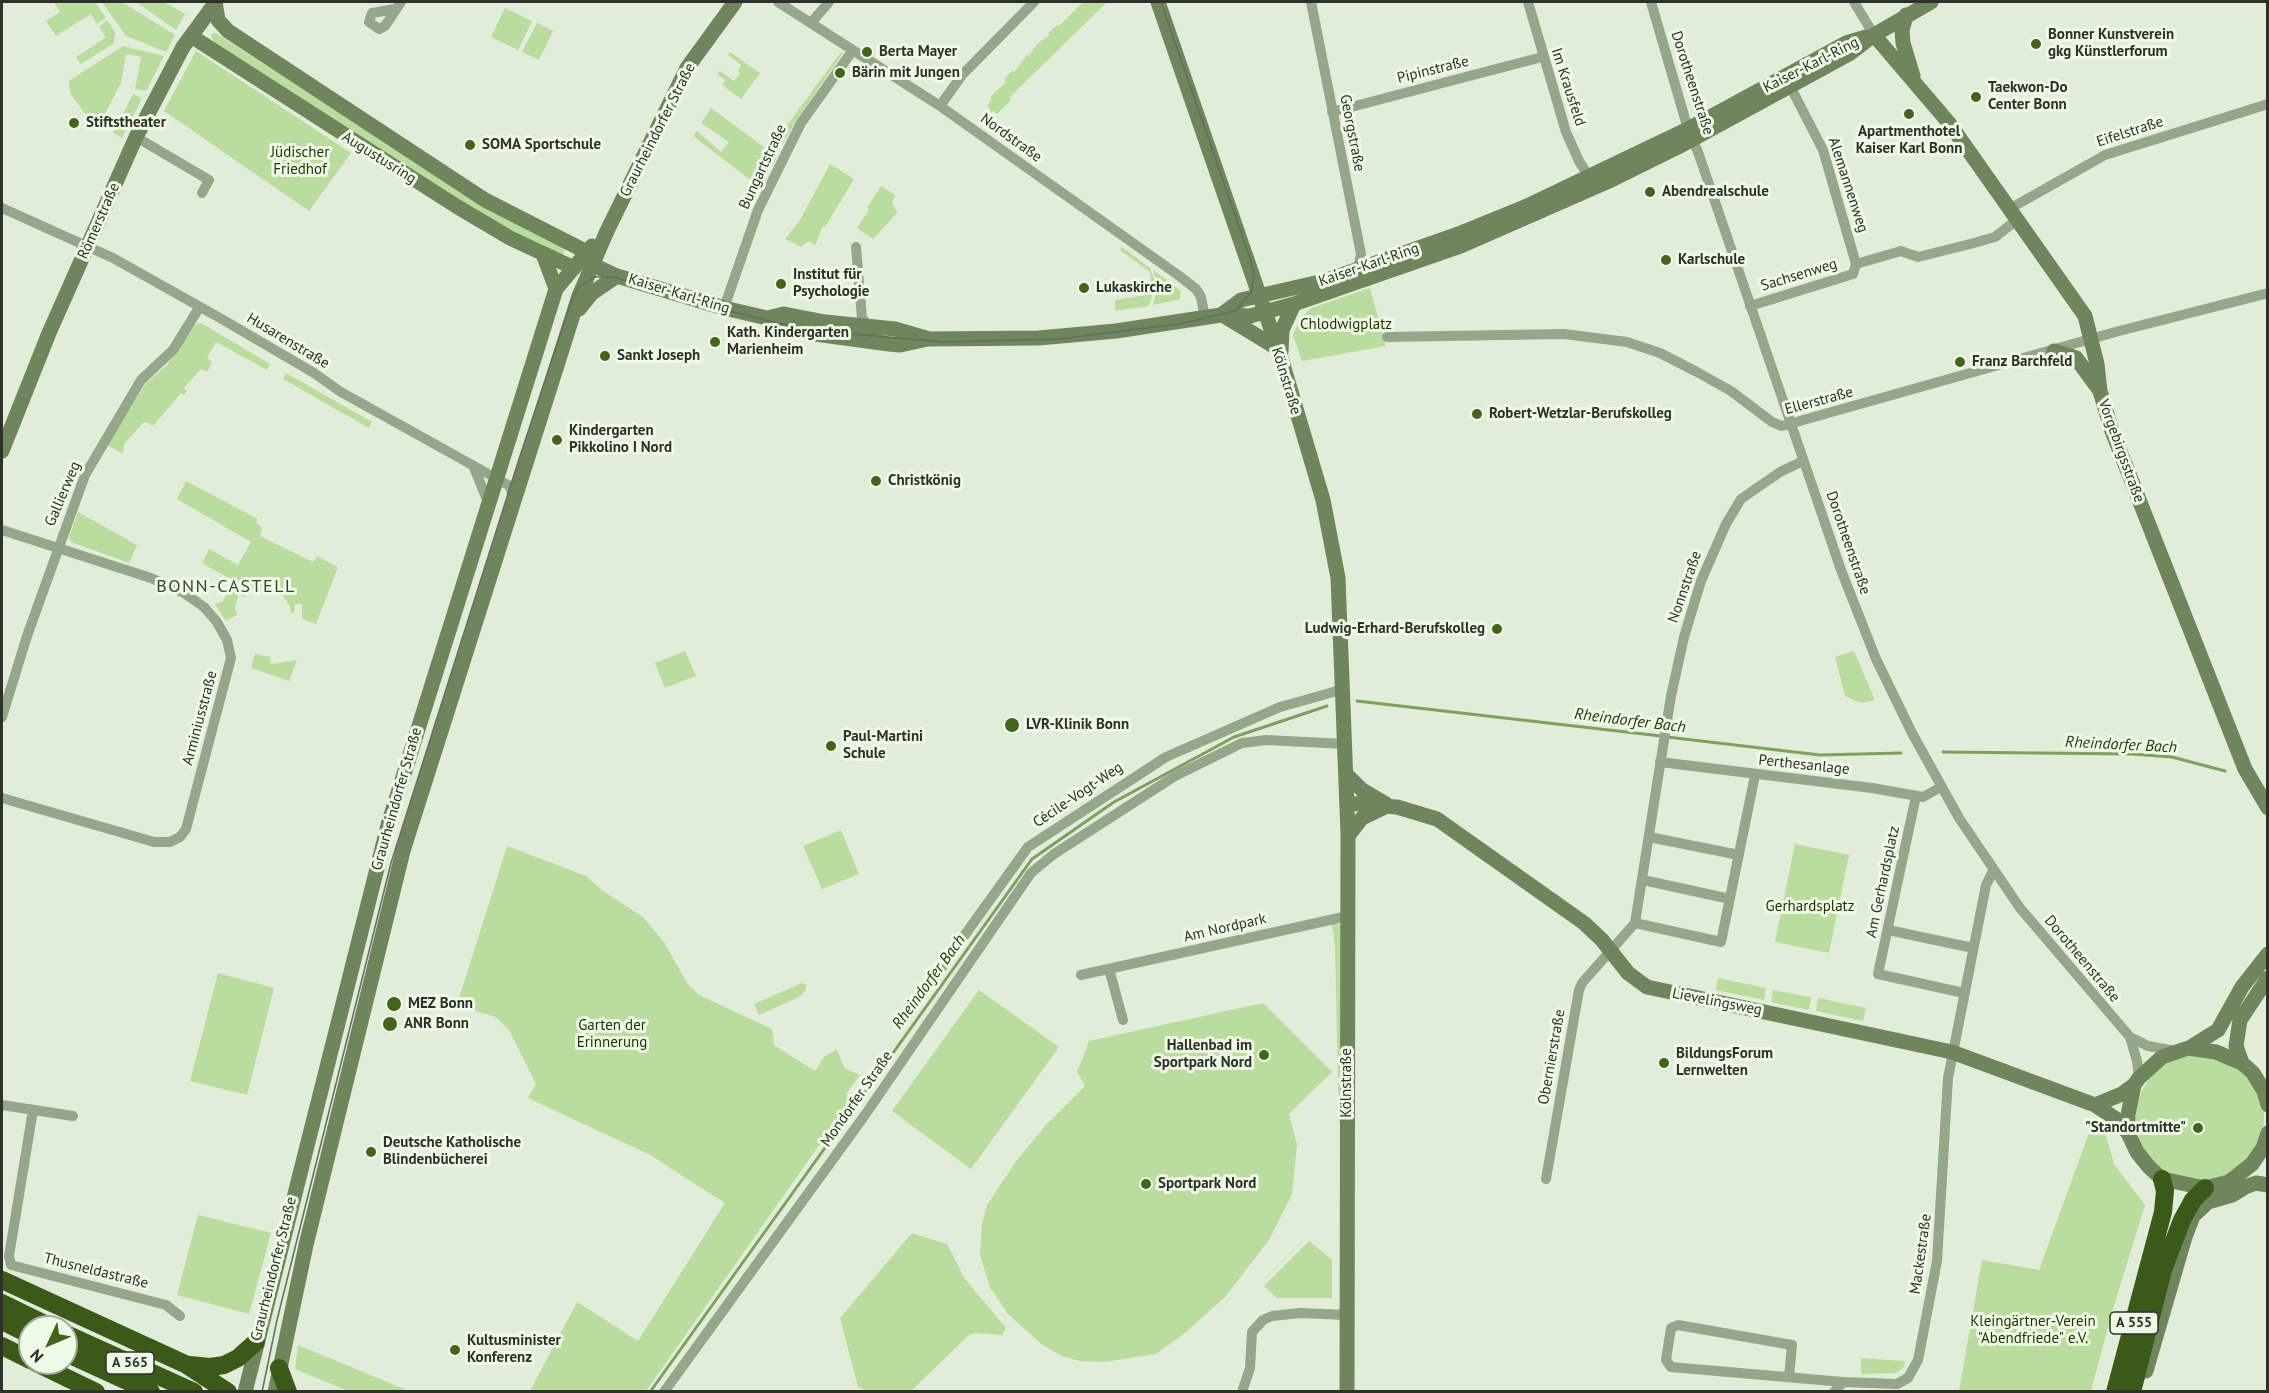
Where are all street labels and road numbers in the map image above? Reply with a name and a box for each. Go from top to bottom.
street label: Dorotheenstraße [1667,29,1717,137]
street label: Kaiser-Karl-Ring [1760,33,1862,97]
street label: Im Krausfeld [1547,46,1589,128]
street label: Pipinstraße [1395,52,1471,88]
street label: Graurheindorfer Straße [616,60,700,200]
street label: Georgstraße [1336,93,1368,173]
street label: Nordstraße [977,110,1045,166]
street label: Eifelstraße [2094,113,2166,151]
street label: Bungartstraße [735,122,791,212]
street label: Augustusring [339,128,419,188]
street label: Alemannenweg [1824,135,1872,235]
street label: Römerstraße [74,180,124,262]
street label: Kaiser-Karl-Ring [1316,239,1422,291]
street label: Sachsenweg [1759,255,1839,295]
street label: Kaiser-Karl-Ring [626,270,732,318]
street label: Husarenstraße [243,309,333,373]
street label: Kölnstraße [1267,345,1305,417]
street label: Ellerstraße [1783,383,1855,419]
street label: Vorgebirgsstraße [2094,397,2148,505]
street label: Gallierweg [41,459,85,529]
street label: Dorotheenstraße [1822,489,1874,597]
street label: Nonnstraße [1664,549,1706,625]
street label: Arminiusstraße [179,669,221,767]
street label: Graurheindorfer Straße [368,726,426,872]
street label: Perthesanlage [1758,751,1850,779]
street label: Cécile-Vogt-Weg [1030,758,1126,832]
street label: Am Gerhardsplatz [1862,825,1904,939]
street label: Am Nordpark [1182,910,1268,946]
street label: Dorotheenstraße [2040,912,2124,1006]
street label: Lievelingsweg [1671,984,1763,1020]
street label: Obernierstraße [1535,1008,1569,1106]
street label: Mondorfer Straße [817,1048,897,1150]
street label: Kölnstraße [1338,1048,1356,1118]
street label: Graurheindorfer Straße [247,1195,301,1343]
street label: Mackestraße [1906,1213,1936,1295]
street label: Thusneldastraße [42,1249,150,1293]
road number: A 555 [2110,1312,2158,1334]
road number: A 565 [106,1352,154,1374]

